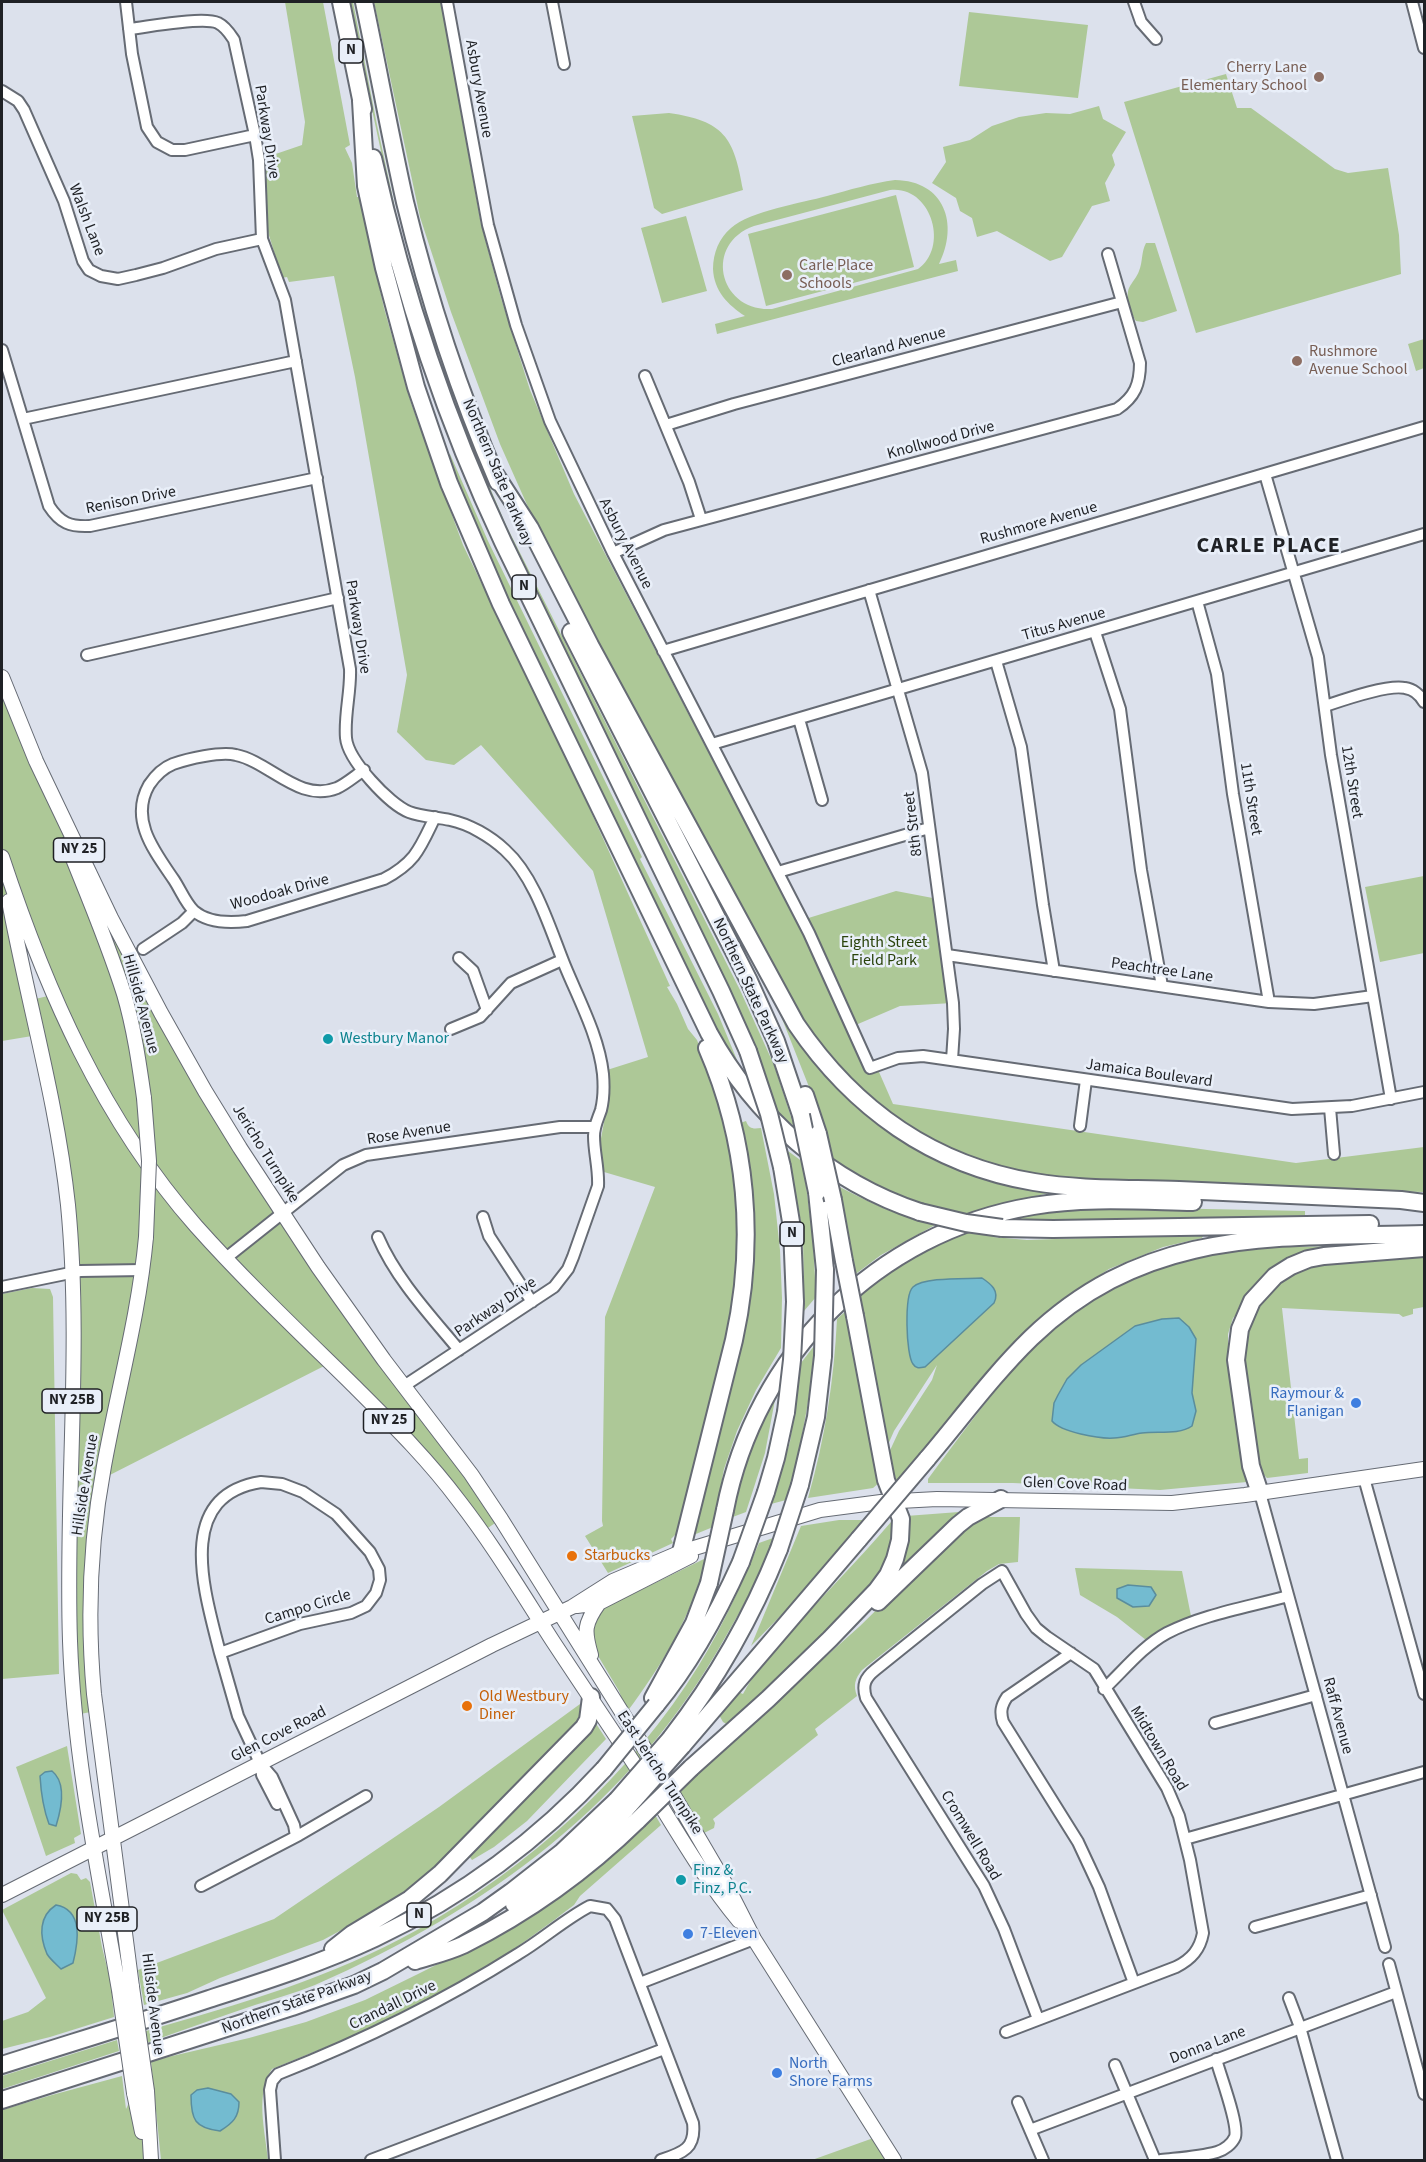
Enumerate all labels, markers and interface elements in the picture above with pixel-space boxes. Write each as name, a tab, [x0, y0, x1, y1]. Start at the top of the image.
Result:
street label: Asbury Avenue	[460, 38, 496, 140]
road number: N	[339, 39, 363, 63]
place label: Cherry Lane Elementary School	[1181, 58, 1307, 96]
marker: Cherry Lane Elementary School	[1312, 70, 1326, 84]
street label: Parkway Drive	[249, 84, 283, 180]
street label: Walsh Lane	[63, 181, 109, 259]
place label: Carle Place Schools	[799, 256, 873, 294]
marker: Carle Place Schools	[780, 268, 794, 282]
street label: Clearland Avenue	[830, 324, 948, 372]
place label: Rushmore Avenue School	[1309, 342, 1407, 380]
marker: Rushmore Avenue School	[1290, 354, 1304, 368]
street label: Northern State Parkway	[457, 396, 537, 550]
street label: Knollwood Drive	[885, 417, 997, 465]
street label: Renison Drive	[84, 483, 178, 519]
street label: Asbury Avenue	[594, 495, 656, 593]
street label: Rushmore Avenue	[978, 498, 1100, 550]
district label: CARLE PLACE	[1197, 534, 1341, 560]
road number: N	[512, 575, 536, 599]
street label: Parkway Drive	[340, 579, 374, 675]
street label: Titus Avenue	[1020, 604, 1108, 646]
street label: 12th Street	[1336, 744, 1366, 820]
street label: 11th Street	[1235, 761, 1265, 837]
street label: 8th Street	[900, 790, 928, 858]
road number: NY 25	[54, 838, 104, 862]
street label: Woodoak Drive	[229, 871, 331, 915]
street label: Northern State Parkway	[708, 915, 792, 1067]
park label: Eighth Street Field Park	[841, 933, 927, 971]
street label: Hillside Avenue	[117, 952, 163, 1056]
street label: Peachtree Lane	[1110, 954, 1214, 988]
place label: Westbury Manor	[340, 1029, 449, 1049]
marker: Westbury Manor	[321, 1032, 335, 1046]
street label: Jamaica Boulevard	[1084, 1056, 1214, 1092]
street label: Jericho Turnpike	[227, 1101, 303, 1207]
street label: Rose Avenue	[366, 1118, 452, 1150]
road number: N	[780, 1222, 804, 1246]
street label: Parkway Drive	[451, 1274, 541, 1342]
place label: Raymour & Flanigan	[1270, 1384, 1344, 1422]
road number: NY 25B	[42, 1389, 102, 1413]
marker: Raymour & Flanigan	[1349, 1396, 1363, 1410]
road number: NY 25	[364, 1409, 414, 1433]
street label: Hillside Avenue	[69, 1433, 103, 1537]
street label: Glen Cove Road	[1022, 1474, 1128, 1496]
place label: Starbucks	[584, 1546, 650, 1566]
marker: Starbucks	[565, 1549, 579, 1563]
street label: Campo Circle	[263, 1586, 353, 1630]
street label: Raff Avenue	[1318, 1675, 1356, 1757]
place label: Old Westbury Diner	[479, 1687, 569, 1725]
marker: Old Westbury Diner	[460, 1699, 474, 1713]
street label: Glen Cove Road	[228, 1703, 330, 1767]
street label: Midtown Road	[1125, 1703, 1191, 1795]
street label: East Jericho Turnpike	[612, 1708, 706, 1838]
street label: Cromwell Road	[936, 1788, 1004, 1884]
place label: Finz & Finz, P.C.	[693, 1861, 752, 1899]
marker: Finz & Finz, P.C.	[674, 1873, 688, 1887]
road number: N	[407, 1903, 431, 1927]
road number: NY 25B	[77, 1907, 137, 1931]
place label: 7-Eleven	[700, 1924, 758, 1944]
marker: 7-Eleven	[681, 1927, 695, 1941]
street label: Hillside Avenue	[136, 1952, 168, 2056]
street label: Northern State Parkway	[219, 1967, 375, 2039]
street label: Crandall Drive	[347, 1977, 439, 2035]
street label: Donna Lane	[1167, 2023, 1249, 2069]
place label: North Shore Farms	[789, 2054, 872, 2092]
marker: North Shore Farms	[770, 2066, 784, 2080]

